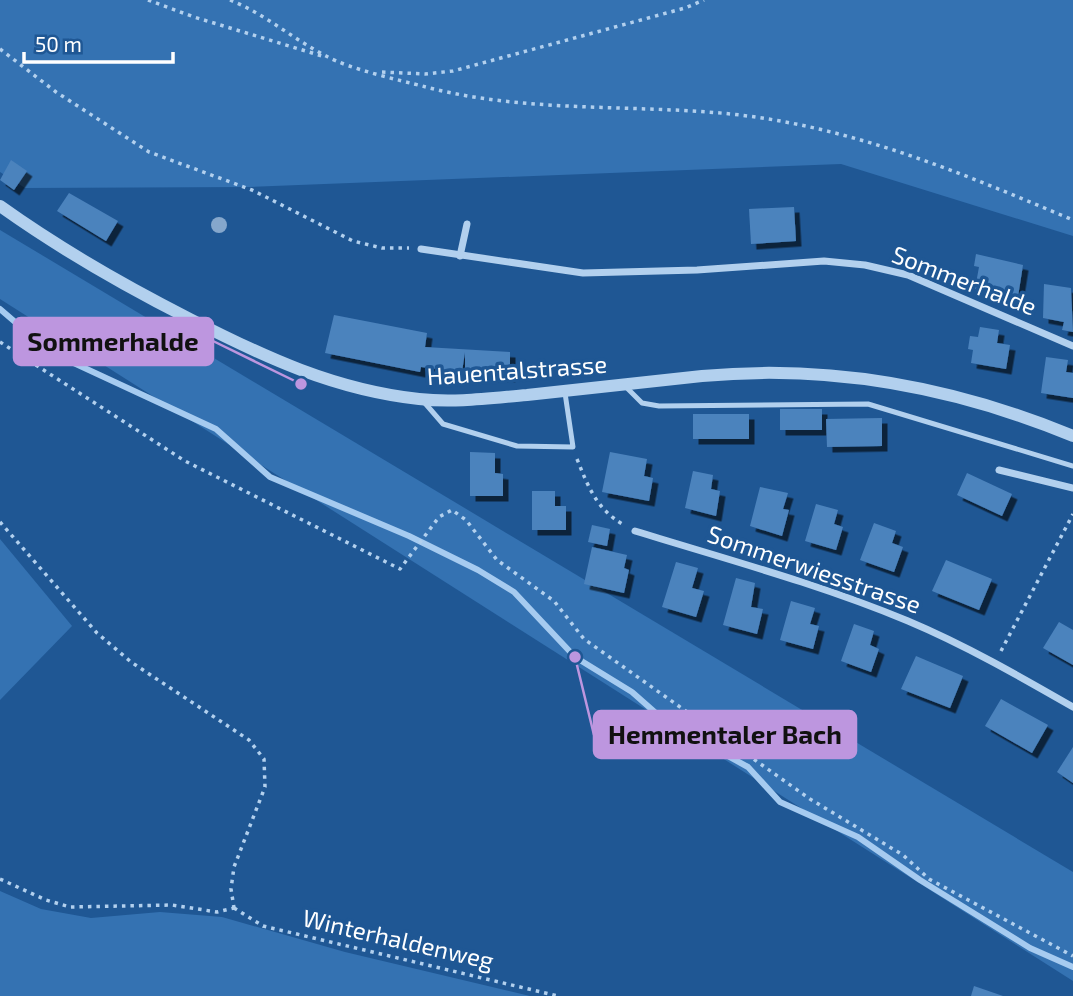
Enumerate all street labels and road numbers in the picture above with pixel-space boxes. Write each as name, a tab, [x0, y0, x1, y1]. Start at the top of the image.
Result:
street label: Sommerhalde	[888, 239, 1041, 320]
street label: Hauentalstrasse	[426, 349, 608, 390]
street label: Sommerwiesstrasse	[704, 518, 925, 619]
street label: Winterhaldenweg	[300, 902, 497, 975]

